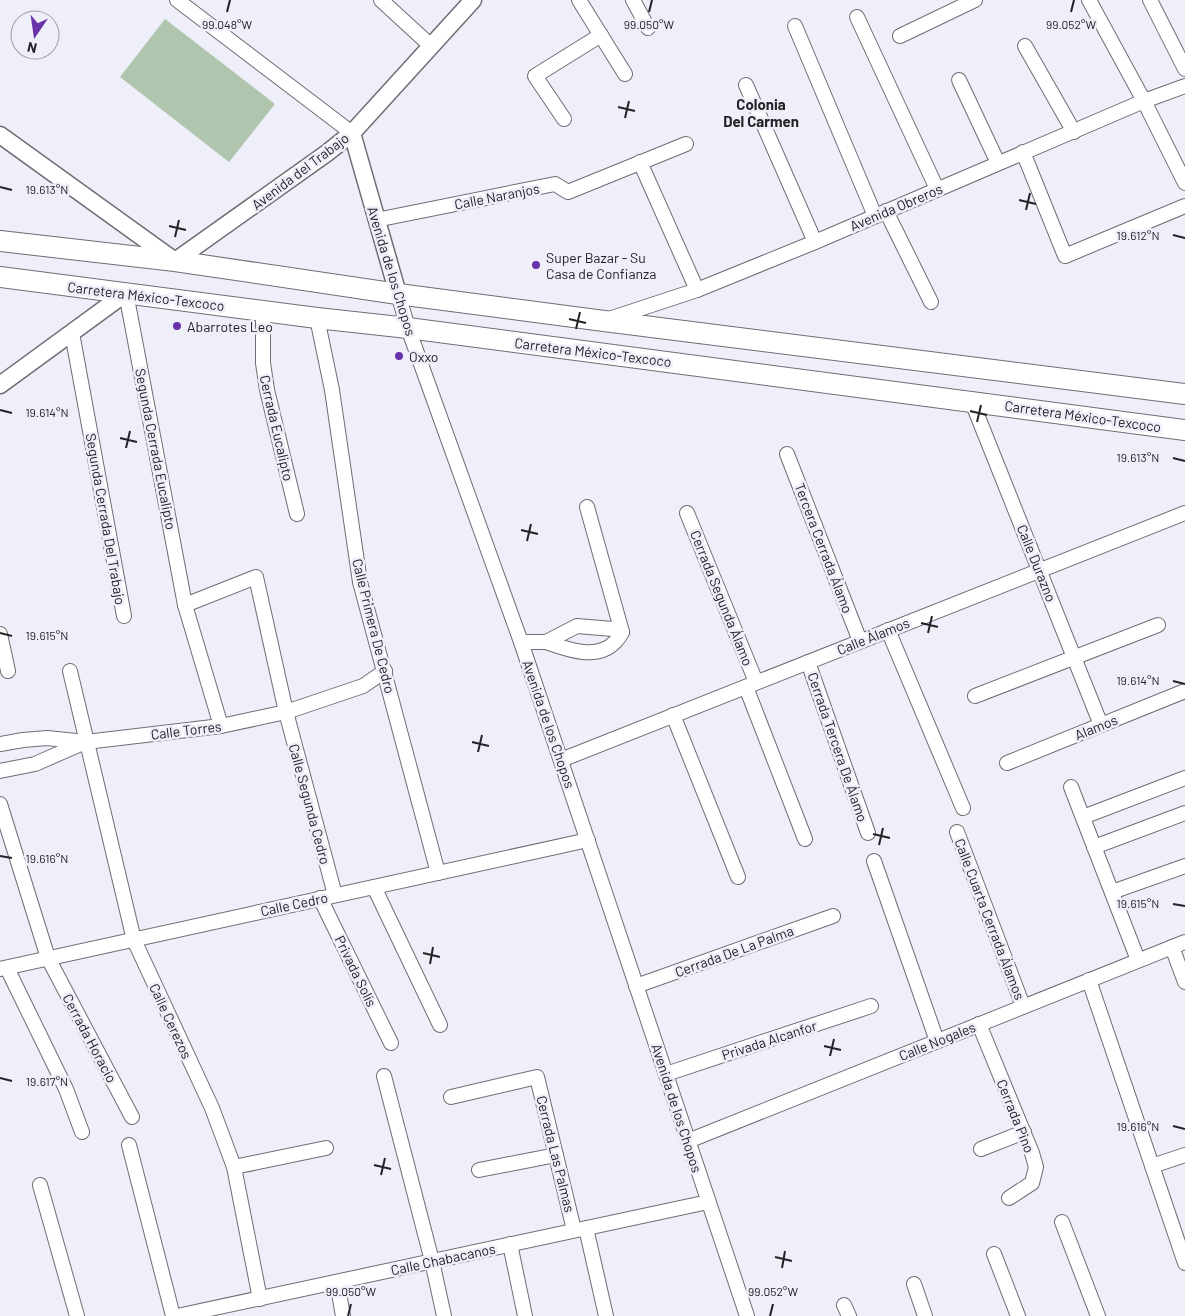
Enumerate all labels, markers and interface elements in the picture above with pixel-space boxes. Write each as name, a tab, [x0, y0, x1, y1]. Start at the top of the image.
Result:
north arrow	[10, 10, 60, 60]
text: 99.048°W	[202, 17, 253, 31]
text: 99.050°W	[624, 17, 675, 31]
text: 99.052°W	[1046, 17, 1096, 31]
text: N	[26, 39, 38, 57]
district label: Colonia Del Carmen	[723, 95, 799, 130]
street label: Avenida del Trabajo	[248, 129, 352, 213]
street label: Calle Naranjos	[453, 179, 541, 213]
street label: Avenida Obreros	[847, 180, 945, 234]
text: 19.613°N	[26, 182, 68, 196]
street label: Avenida de los Chopos	[364, 204, 420, 338]
text: 19.612°N	[1116, 228, 1160, 242]
place label: Super Bazar - Su Casa de Confianza	[546, 249, 656, 282]
marker: Super Bazar - Su Casa de Confianza	[530, 259, 542, 271]
street label: Carretera México-Texcoco	[67, 278, 225, 314]
place label: Abarrotes Leo	[187, 318, 273, 335]
marker: Abarrotes Leo	[171, 320, 183, 332]
street label: Carretera México-Texcoco	[514, 334, 672, 370]
place label: Oxxo	[409, 348, 438, 365]
marker: Oxxo	[393, 350, 405, 362]
street label: Segunda Cerrada Eucalipto	[132, 367, 180, 531]
street label: Cerrada Eucalipto	[257, 373, 297, 483]
street label: Carretera México-Texcoco	[1004, 397, 1162, 435]
text: 19.614°N	[25, 405, 69, 419]
street label: Segunda Cerrada Del Trabajo	[83, 432, 129, 606]
text: 19.613°N	[1117, 450, 1159, 464]
street label: Tercera Cerrada Álamo	[791, 481, 857, 615]
street label: Calle Durazno	[1014, 522, 1060, 604]
street label: Cerrada Segunda Álamo	[687, 528, 757, 668]
street label: Calle Primera De Cedro	[349, 557, 399, 695]
street label: Calle Álamos	[834, 614, 912, 658]
text: 19.615°N	[26, 628, 68, 642]
street label: Avenida de los Chopos	[519, 658, 579, 791]
street label: Cerrada Tercera De Álamo	[804, 670, 872, 824]
text: 19.614°N	[1116, 673, 1160, 687]
street label: Alamos	[1072, 711, 1120, 743]
street label: Calle Torres	[150, 717, 223, 743]
street label: Calle Segunda Cedro	[286, 742, 334, 866]
street label: Calle Cuarta Cerrada Álamos	[951, 836, 1029, 1002]
text: 19.616°N	[26, 851, 68, 865]
street label: Calle Cedro	[259, 889, 329, 919]
text: 19.615°N	[1117, 896, 1159, 910]
street label: Cerrada De La Palma	[672, 922, 796, 980]
street label: Privada Solís	[331, 933, 381, 1010]
street label: Calle Cerezos	[146, 981, 196, 1062]
street label: Cerrada Horacio	[59, 991, 121, 1085]
street label: Privada Alcanfor	[719, 1017, 819, 1063]
street label: Calle Nogales	[896, 1018, 978, 1064]
street label: Avenida de los Chopos	[648, 1041, 706, 1175]
text: 19.617°N	[26, 1074, 68, 1088]
street label: Cerrada Pino	[994, 1077, 1038, 1155]
street label: Cerrada Las Palmas	[533, 1094, 579, 1214]
text: 19.616°N	[1117, 1119, 1159, 1133]
street label: Calle Chabacanos	[389, 1240, 497, 1278]
text: 99.050°W	[326, 1284, 377, 1298]
text: 99.052°W	[748, 1284, 798, 1298]

